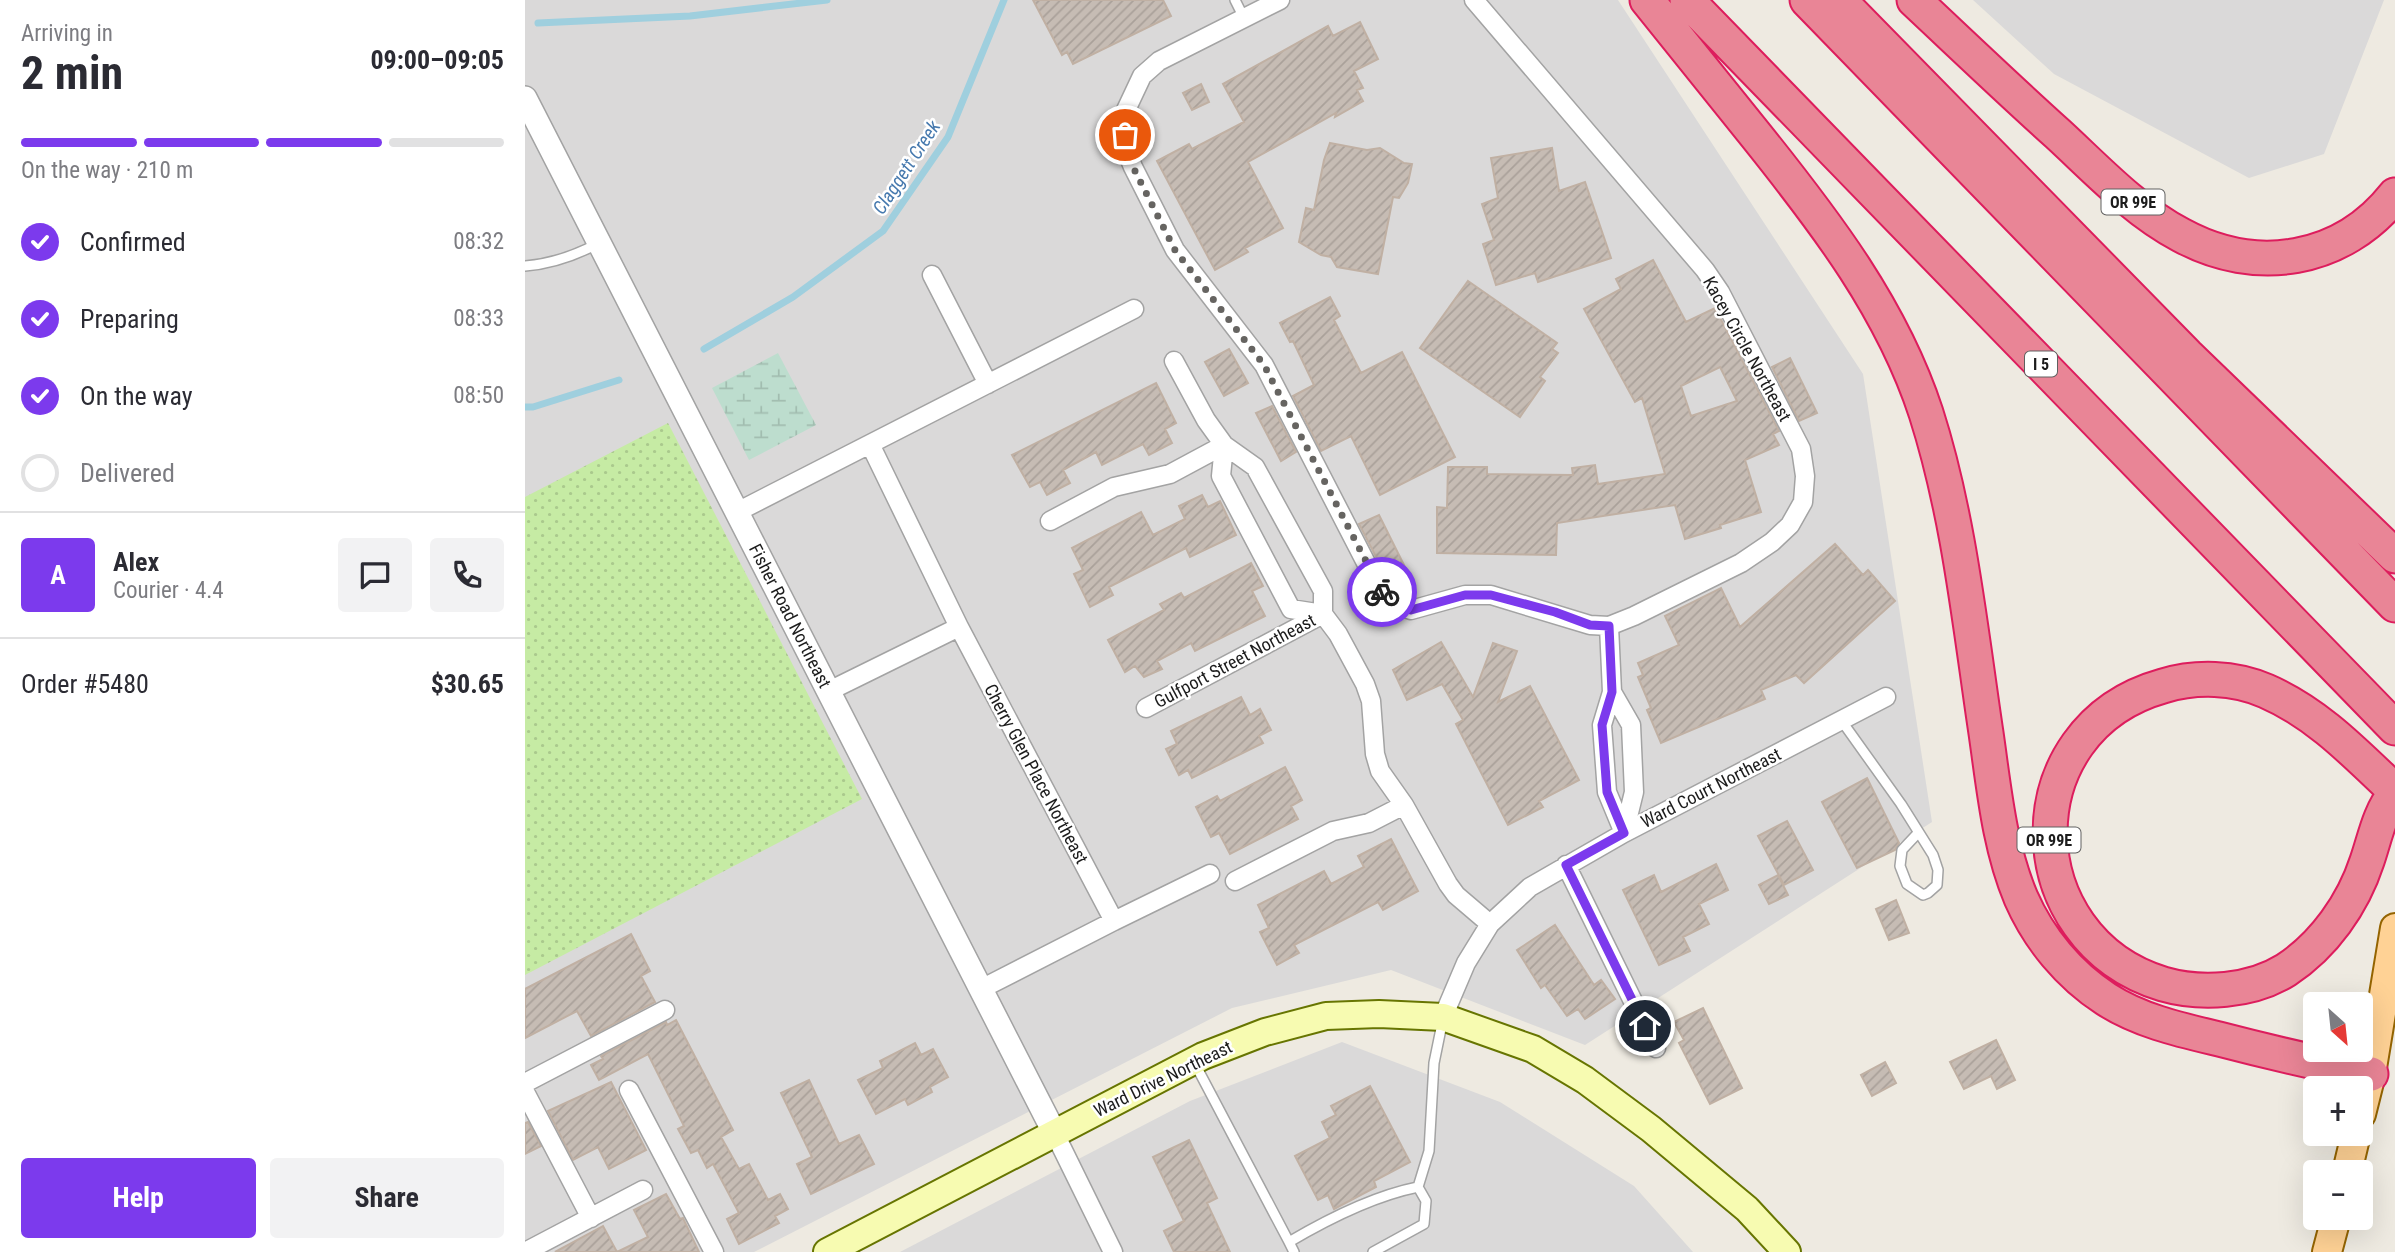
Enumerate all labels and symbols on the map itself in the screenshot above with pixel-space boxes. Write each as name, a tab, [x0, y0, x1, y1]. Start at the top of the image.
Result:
pin	[1095, 105, 1155, 165]
water label: Claggett Creek	[868, 116, 946, 218]
road number: OR 99E	[2101, 190, 2165, 214]
street label: Kacey Circle Northeast	[1699, 273, 1796, 425]
road number: I 5	[2025, 352, 2057, 376]
street label: Fisher Road Northeast	[745, 540, 836, 691]
courier	[1347, 557, 1417, 627]
street label: Gulfport Street Northeast	[1151, 609, 1319, 712]
street label: Cherry Glen Place Northeast	[980, 680, 1093, 867]
street label: Ward Court Northeast	[1637, 743, 1784, 832]
road number: OR 99E	[2017, 828, 2081, 852]
north arrow	[2303, 992, 2373, 1062]
pin	[1615, 996, 1675, 1056]
street label: Ward Drive Northeast	[1090, 1036, 1235, 1121]

